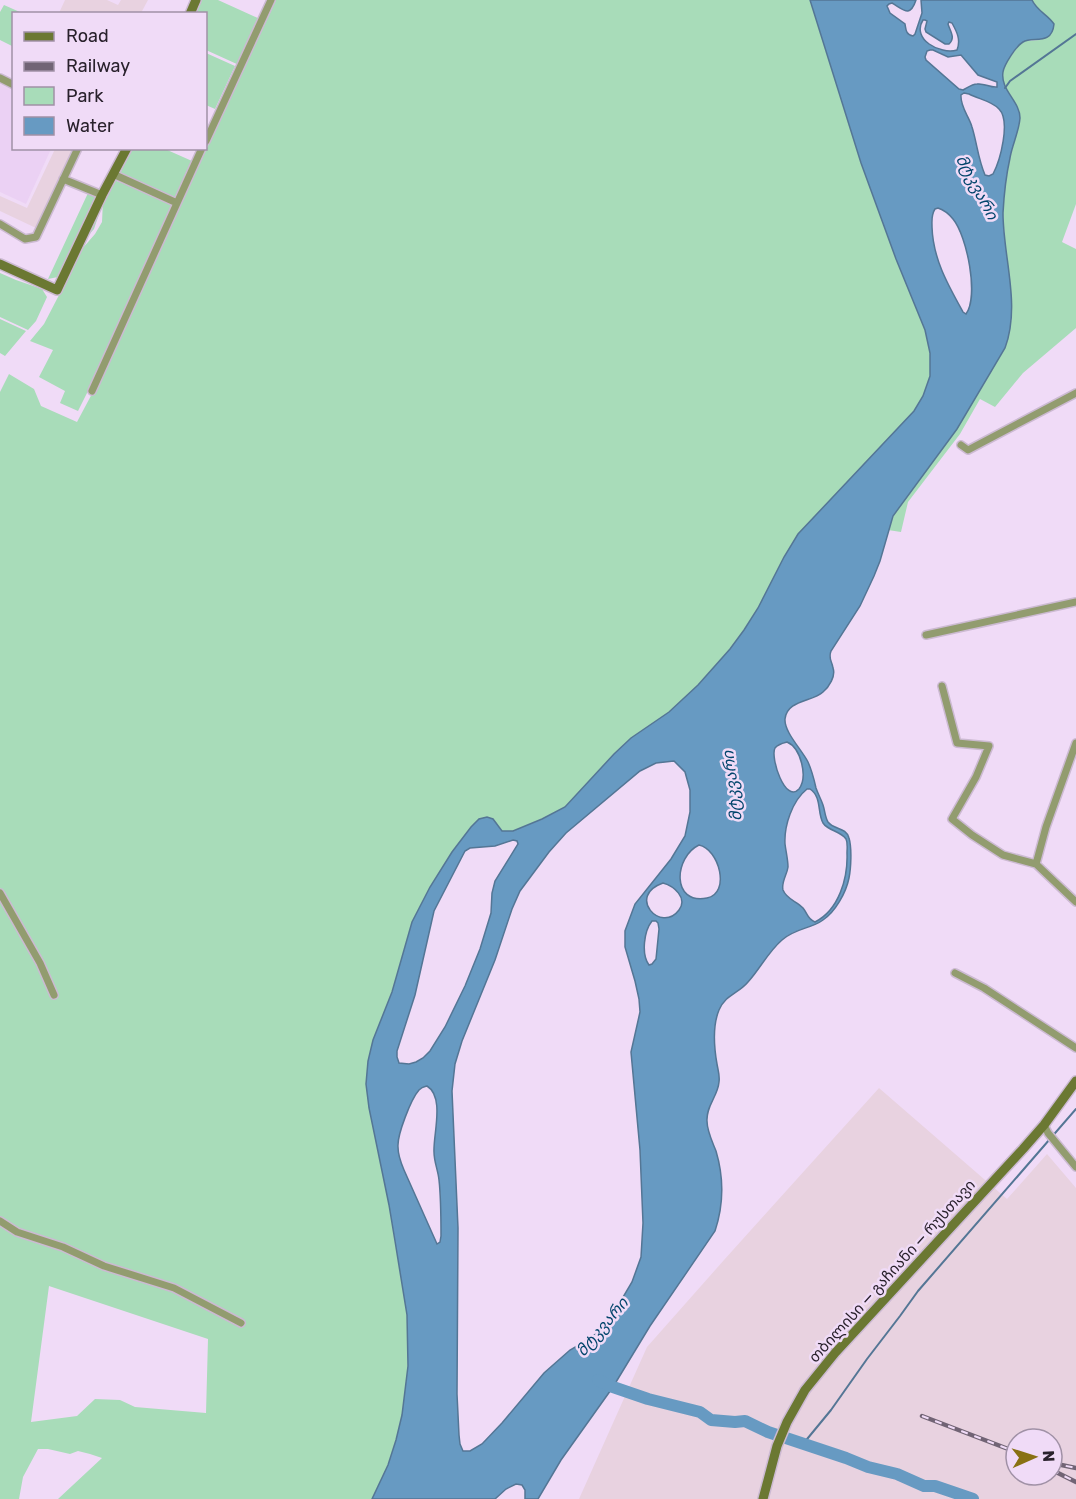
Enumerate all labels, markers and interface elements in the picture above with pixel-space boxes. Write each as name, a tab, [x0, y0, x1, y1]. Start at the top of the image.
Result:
legend	[12, 12, 207, 150]
text: Road	[66, 25, 109, 47]
text: Railway	[66, 55, 130, 77]
text: Park	[66, 85, 104, 107]
text: Water	[66, 115, 114, 137]
water label: მტკვარი	[952, 151, 1002, 223]
water label: მტკვარი	[718, 749, 746, 822]
street label: თბილისი — გაჩიანი — რუსთავი	[805, 1176, 979, 1366]
water label: მტკვარი	[572, 1293, 633, 1360]
north arrow	[1004, 1427, 1064, 1487]
text: N	[1039, 1450, 1058, 1462]

